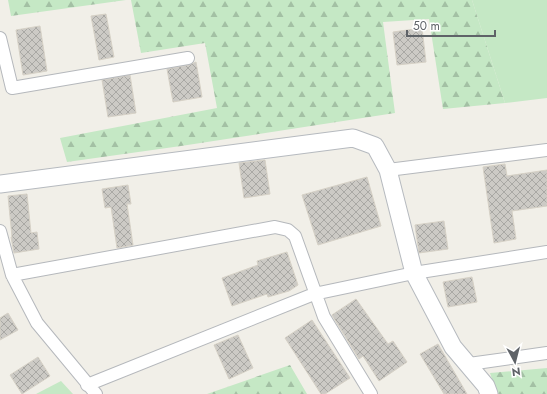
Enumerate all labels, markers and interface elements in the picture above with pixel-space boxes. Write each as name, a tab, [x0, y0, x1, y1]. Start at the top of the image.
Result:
scale bar	[407, 12, 495, 38]
text: 50 m	[413, 17, 440, 35]
north arrow	[495, 342, 535, 382]
text: N	[511, 363, 522, 380]

